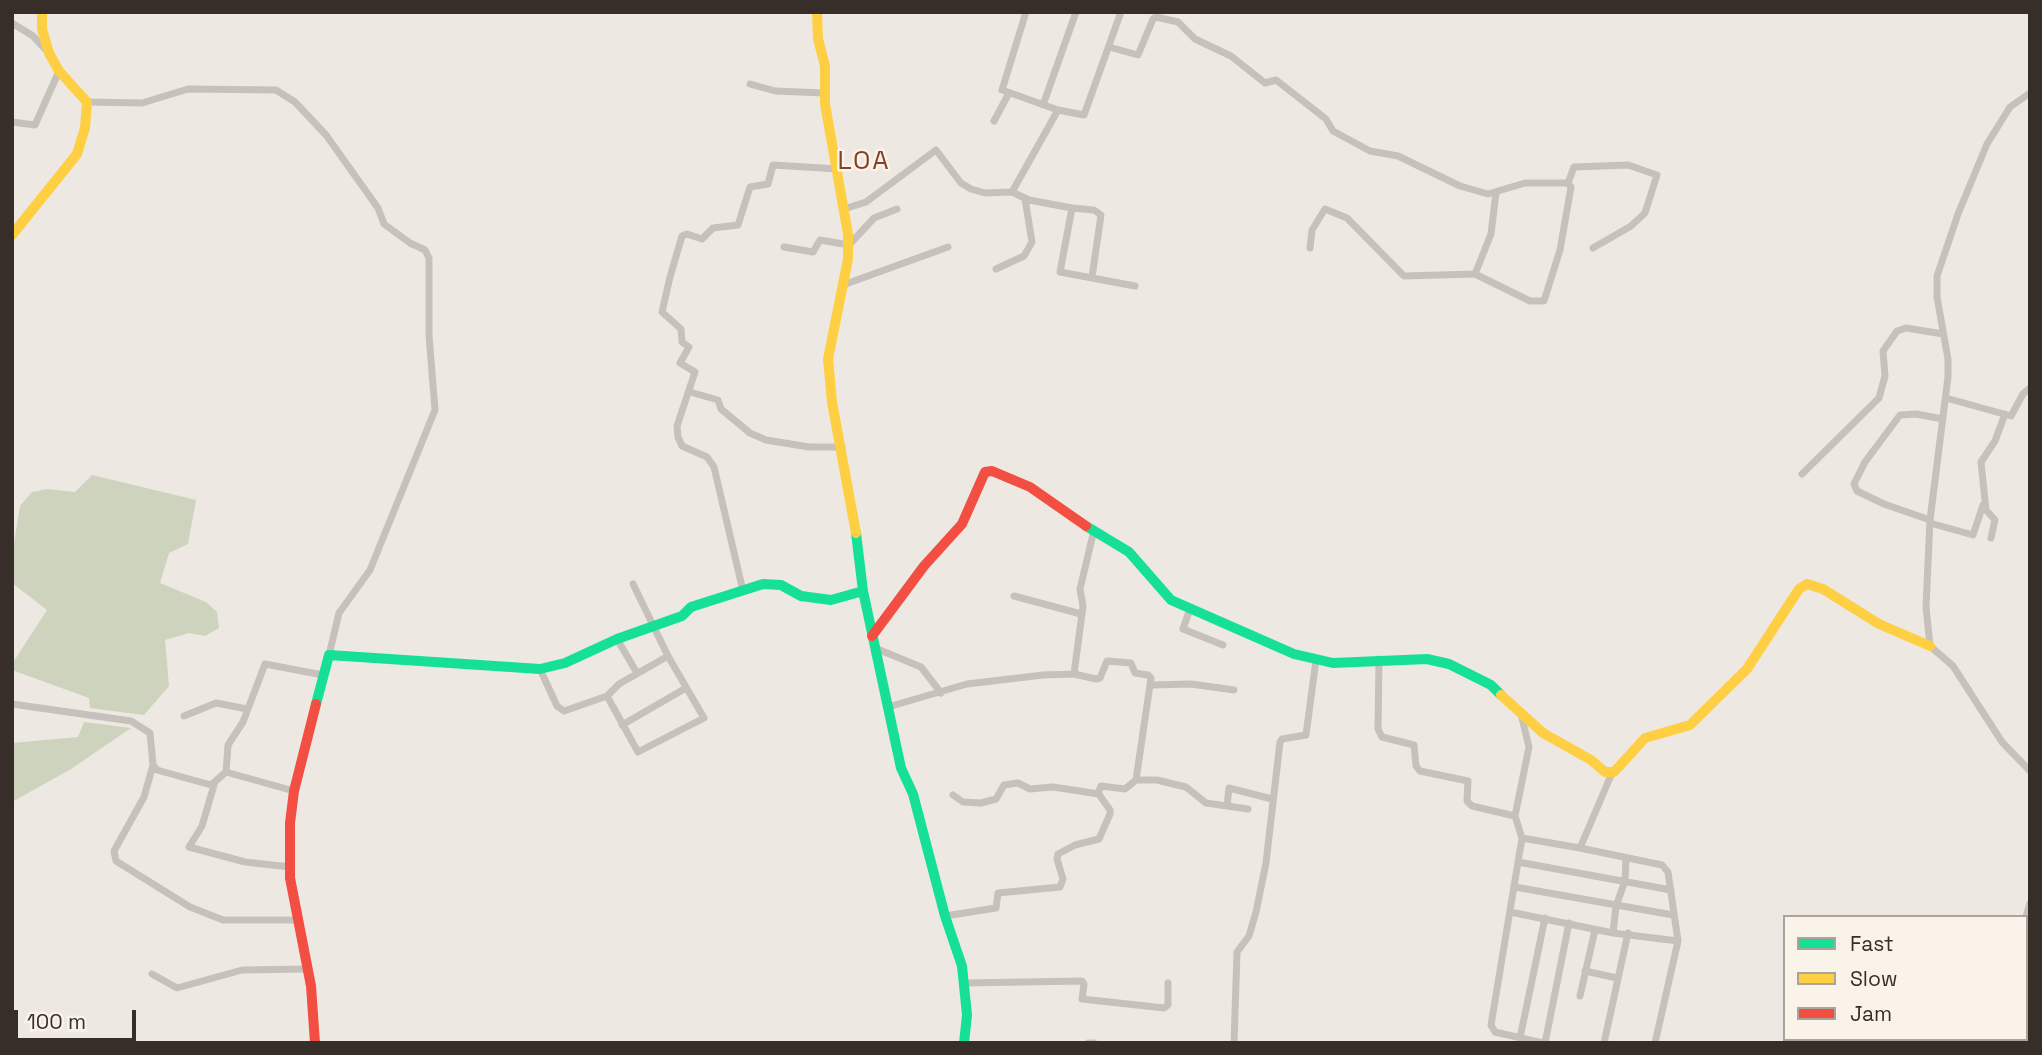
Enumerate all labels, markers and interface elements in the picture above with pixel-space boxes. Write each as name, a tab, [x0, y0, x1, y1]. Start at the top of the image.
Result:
district label: LOA	[838, 146, 890, 178]
legend	[1783, 915, 2028, 1041]
text: Fast	[1850, 930, 1894, 957]
text: Slow	[1850, 965, 1898, 992]
scale bar	[18, 996, 140, 1040]
text: Jam	[1850, 1000, 1892, 1027]
text: 100 m	[27, 1008, 86, 1035]

